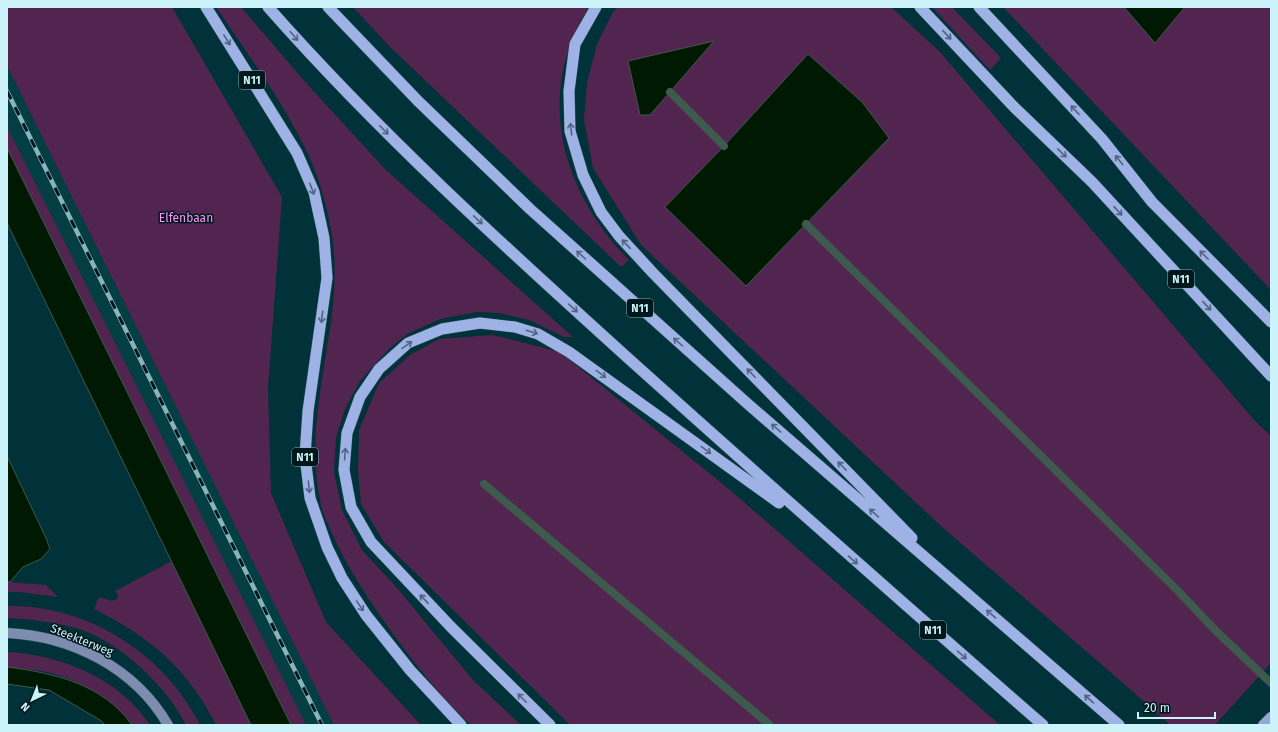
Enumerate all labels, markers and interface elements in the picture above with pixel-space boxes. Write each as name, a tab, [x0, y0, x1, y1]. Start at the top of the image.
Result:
one-way arrow	[942, 30, 951, 41]
one-way arrow	[289, 31, 298, 41]
one-way arrow	[223, 34, 231, 45]
road number: N11	[239, 71, 265, 89]
one-way arrow	[1070, 105, 1080, 115]
one-way arrow	[567, 123, 574, 136]
one-way arrow	[379, 125, 389, 135]
one-way arrow	[1057, 148, 1067, 158]
one-way arrow	[1114, 155, 1123, 166]
one-way arrow	[309, 182, 317, 194]
one-way arrow	[1114, 205, 1123, 216]
park label: Elfenbaan	[159, 211, 213, 225]
one-way arrow	[473, 215, 483, 225]
one-way arrow	[622, 239, 631, 249]
one-way arrow	[1199, 250, 1209, 260]
one-way arrow	[576, 251, 587, 260]
road number: N11	[1168, 270, 1194, 288]
road number: N11	[627, 299, 653, 317]
one-way arrow	[1202, 301, 1211, 311]
one-way arrow	[568, 304, 578, 313]
one-way arrow	[318, 310, 326, 323]
one-way arrow	[525, 329, 538, 336]
one-way arrow	[674, 338, 684, 347]
one-way arrow	[401, 341, 412, 349]
one-way arrow	[746, 368, 756, 378]
one-way arrow	[595, 370, 606, 378]
one-way arrow	[770, 424, 781, 433]
one-way arrow	[701, 446, 712, 454]
road number: N11	[292, 448, 318, 466]
one-way arrow	[342, 448, 349, 461]
one-way arrow	[837, 461, 847, 471]
one-way arrow	[305, 480, 313, 493]
one-way arrow	[869, 509, 879, 518]
one-way arrow	[848, 556, 858, 565]
one-way arrow	[419, 594, 429, 604]
one-way arrow	[356, 600, 364, 611]
one-way arrow	[985, 610, 996, 619]
street label: Steekterweg	[48, 621, 116, 659]
road number: N11	[920, 621, 946, 639]
one-way arrow	[956, 650, 967, 659]
north arrow	[12, 680, 52, 720]
one-way arrow	[517, 693, 527, 703]
scale bar	[1138, 694, 1215, 720]
one-way arrow	[1084, 695, 1094, 704]
text: N	[18, 700, 33, 714]
text: 20 m	[1144, 701, 1170, 715]

